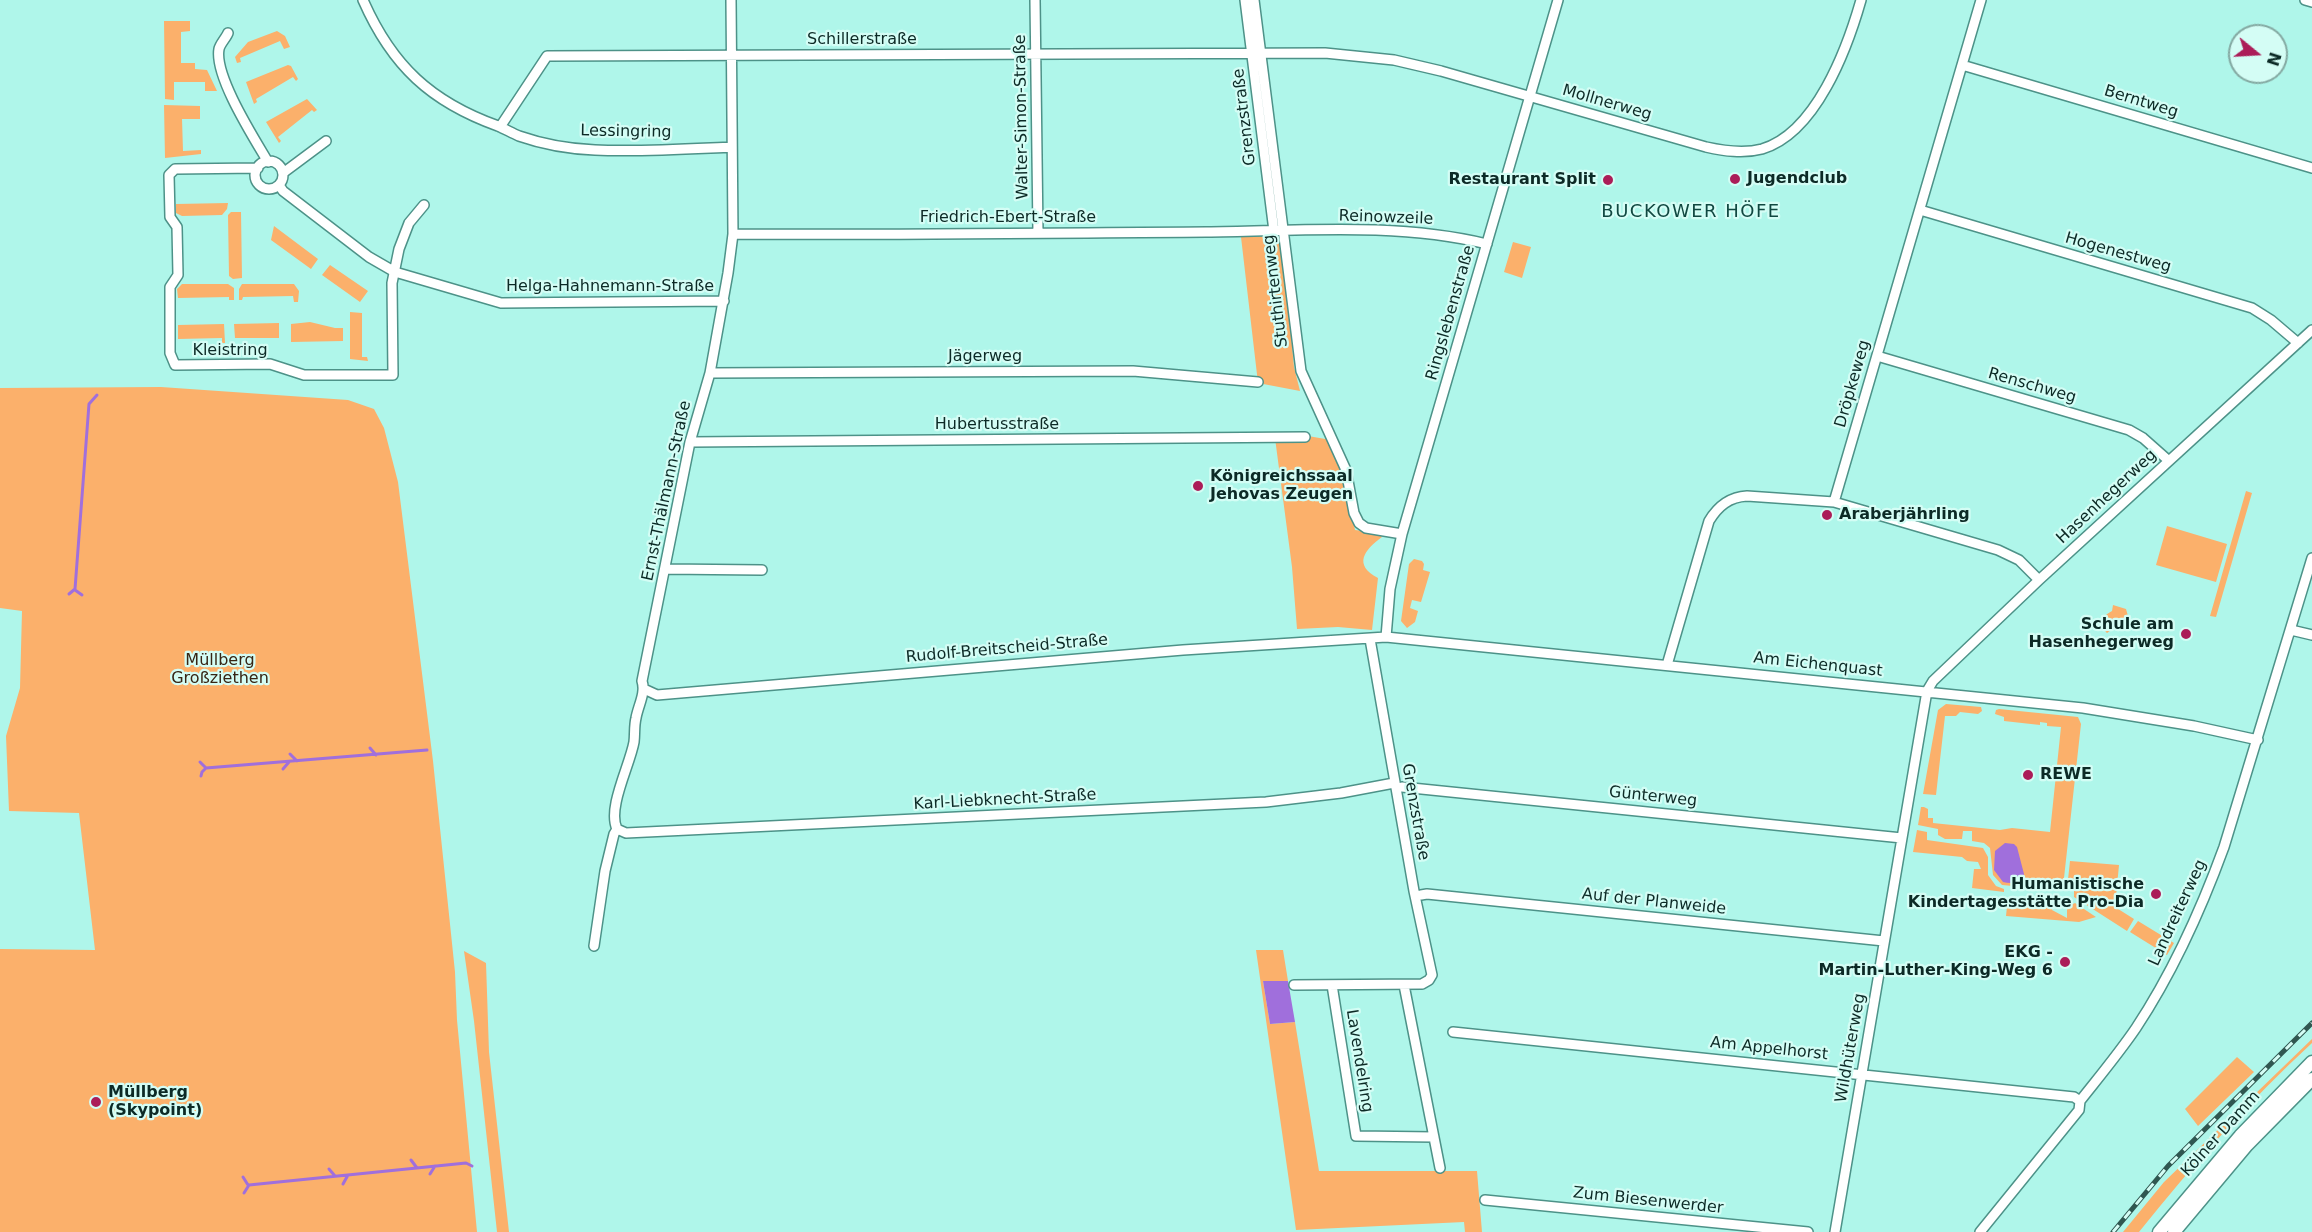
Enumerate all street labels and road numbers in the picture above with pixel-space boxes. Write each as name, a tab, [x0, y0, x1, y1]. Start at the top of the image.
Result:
street label: Schillerstraße	[807, 30, 917, 50]
street label: Walter-Simon-Straße	[1011, 34, 1033, 200]
street label: Grenzstraße	[1230, 67, 1260, 167]
street label: Mollnerweg	[1560, 81, 1654, 125]
street label: Berntweg	[2102, 82, 2180, 122]
street label: Lessingring	[580, 122, 672, 142]
street label: Reinowzeile	[1338, 207, 1434, 229]
street label: Friedrich-Ebert-Straße	[920, 208, 1096, 228]
street label: Hogenestweg	[2063, 229, 2173, 277]
street label: Stuthirtenweg	[1260, 234, 1292, 348]
street label: Ringslebenstraße	[1423, 243, 1479, 383]
street label: Helga-Hahnemann-Straße	[506, 277, 714, 297]
street label: Dröpkeweg	[1831, 338, 1875, 430]
street label: Kleistring	[192, 341, 268, 361]
street label: Jägerweg	[948, 347, 1022, 367]
street label: Renschweg	[1986, 364, 2078, 408]
street label: Ernst-Thälmann-Straße	[639, 399, 695, 583]
street label: Hubertusstraße	[935, 415, 1059, 435]
street label: Hasenhegerweg	[2053, 446, 2161, 548]
street label: Rudolf-Breitscheid-Straße	[905, 631, 1109, 667]
street label: Am Eichenquast	[1752, 649, 1884, 681]
street label: Grenzstraße	[1397, 762, 1433, 862]
street label: Günterweg	[1608, 783, 1698, 811]
street label: Karl-Liebknecht-Straße	[913, 786, 1097, 814]
street label: Landreiterweg	[2145, 857, 2211, 969]
street label: Auf der Planweide	[1581, 885, 1727, 919]
street label: Wildhüterweg	[1832, 992, 1870, 1104]
street label: Lavendelring	[1341, 1008, 1377, 1114]
street label: Am Appelhorst	[1709, 1033, 1829, 1065]
street label: Kölner Damm	[2177, 1087, 2265, 1181]
street label: Zum Biesenwerder	[1572, 1184, 1724, 1218]

